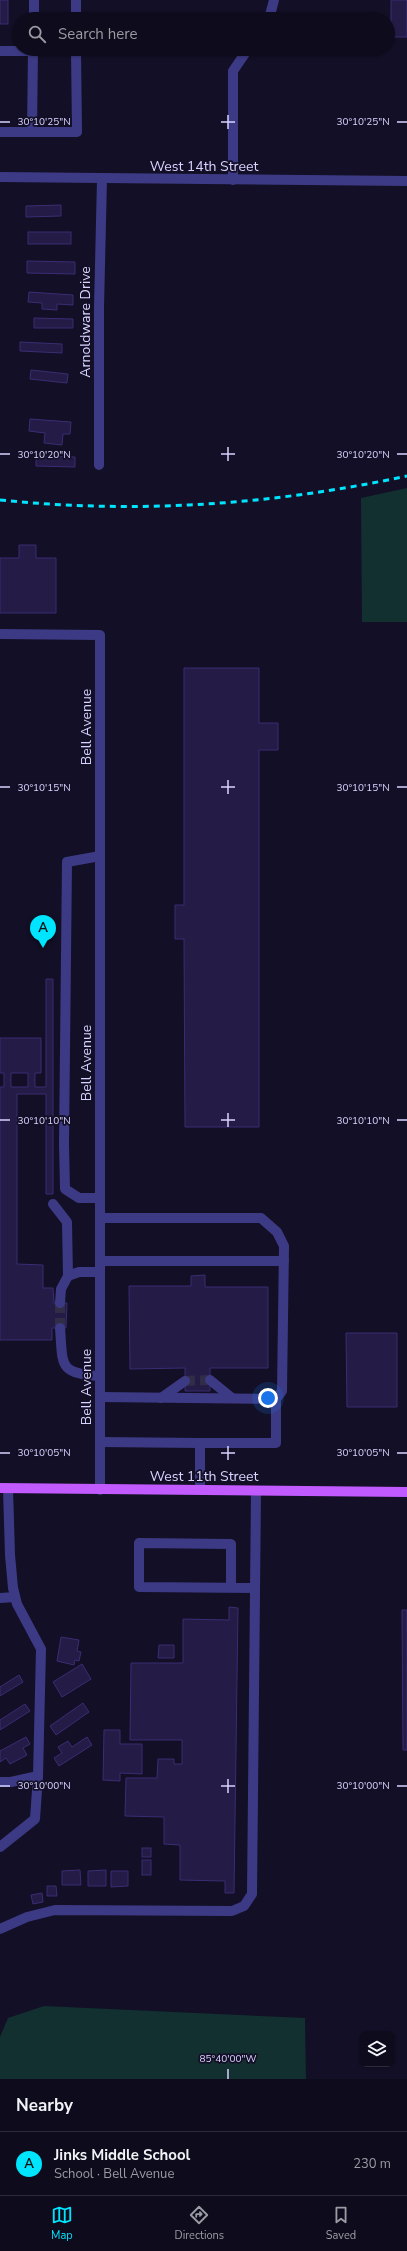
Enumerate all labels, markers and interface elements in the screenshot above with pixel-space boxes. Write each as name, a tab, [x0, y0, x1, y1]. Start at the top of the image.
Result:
search box	[12, 12, 395, 56]
icon: search	[26, 23, 48, 45]
text: Search here	[58, 24, 138, 44]
text: 30°10'25"N	[17, 115, 71, 129]
text: 30°10'25"N	[336, 115, 390, 129]
street label: West 14th Street	[150, 157, 258, 176]
street label: Arnoldware Drive	[76, 266, 95, 378]
text: 30°10'20"N	[17, 448, 71, 462]
text: 30°10'20"N	[336, 448, 390, 462]
street label: Bell Avenue	[77, 689, 96, 765]
text: 30°10'15"N	[17, 781, 71, 795]
text: 30°10'15"N	[336, 781, 390, 795]
pin: A	[30, 915, 56, 948]
street label: Bell Avenue	[77, 1025, 96, 1101]
text: 30°10'10"N	[17, 1114, 71, 1128]
text: 30°10'10"N	[336, 1114, 390, 1128]
street label: Bell Avenue	[77, 1349, 96, 1425]
your location	[258, 1388, 278, 1408]
text: 30°10'05"N	[17, 1446, 71, 1460]
text: 30°10'05"N	[336, 1446, 390, 1460]
street label: West 11th Street	[150, 1467, 258, 1486]
text: 30°10'00"N	[17, 1779, 71, 1793]
text: 30°10'00"N	[336, 1779, 390, 1793]
map controls	[359, 2031, 395, 2067]
button: layers	[359, 2031, 395, 2067]
text: 85°40'00"W	[200, 2052, 256, 2066]
text: Nearby	[16, 2094, 73, 2117]
text: Jinks Middle School	[54, 2145, 190, 2165]
text: A	[24, 2155, 34, 2173]
text: 230 m	[353, 2155, 391, 2173]
text: School · Bell Avenue	[54, 2165, 174, 2183]
tab: Map	[51, 2204, 73, 2243]
tab: Directions	[175, 2204, 224, 2243]
tab: Saved	[326, 2204, 356, 2243]

